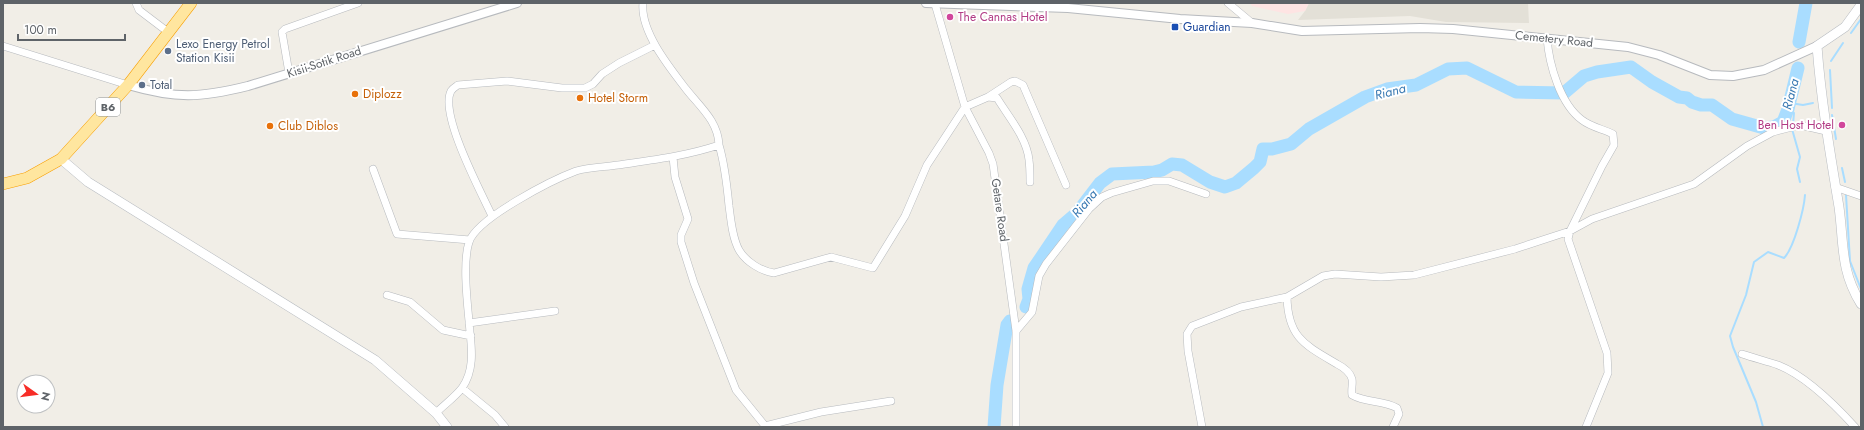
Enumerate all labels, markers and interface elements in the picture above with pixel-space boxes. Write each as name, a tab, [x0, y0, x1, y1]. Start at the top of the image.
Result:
place label: The Cannas Hotel	[958, 8, 1047, 26]
marker: The Cannas Hotel	[945, 12, 955, 22]
scale bar	[18, 16, 125, 42]
place label: Guardian	[1183, 18, 1231, 36]
text: 100 m	[24, 21, 57, 39]
marker: Guardian	[1170, 22, 1180, 32]
street label: Cemetery Road	[1514, 26, 1594, 52]
place label: Lexo Energy Petrol Station Kisii	[176, 35, 270, 67]
street label: Kisii-Sotik Road	[284, 41, 364, 83]
marker: Lexo Energy Petrol Station Kisii	[163, 46, 173, 56]
place label: Total	[150, 76, 172, 94]
water label: Riana	[1777, 77, 1804, 112]
water label: Riana	[1373, 78, 1408, 104]
marker: Total	[137, 80, 147, 90]
place label: Diplozz	[363, 85, 402, 103]
marker: Diplozz	[350, 89, 360, 99]
place label: Hotel Storm	[588, 89, 648, 107]
marker: Hotel Storm	[575, 93, 585, 103]
road number: B6	[96, 98, 120, 116]
place label: Ben Host Hotel	[1758, 116, 1834, 134]
place label: Club Diblos	[278, 117, 338, 135]
marker: Ben Host Hotel	[1837, 120, 1847, 130]
marker: Club Diblos	[265, 121, 275, 131]
street label: Getare Road	[987, 177, 1013, 243]
water label: Riana	[1067, 185, 1102, 221]
north arrow	[16, 374, 56, 414]
text: N	[37, 390, 55, 403]

